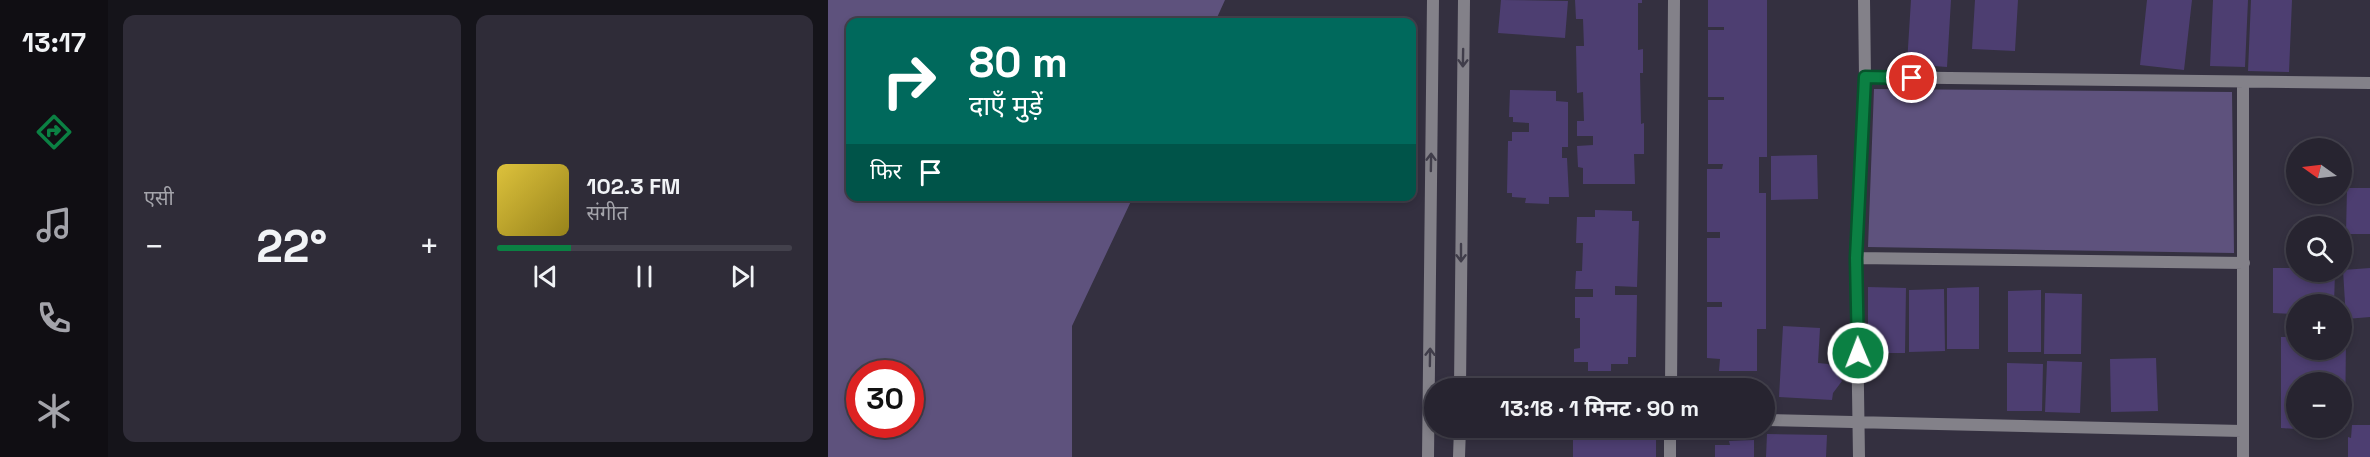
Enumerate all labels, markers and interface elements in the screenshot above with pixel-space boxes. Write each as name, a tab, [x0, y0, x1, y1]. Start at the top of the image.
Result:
text: 13:17	[22, 25, 86, 60]
text: 80 m	[969, 36, 1068, 89]
icon: right	[870, 42, 948, 120]
one-way arrow	[1457, 48, 1469, 68]
pin	[1886, 52, 1937, 103]
icon: arrive	[1895, 61, 1928, 94]
text: दाएँ मुड़ें	[969, 88, 1043, 123]
icon: directions	[33, 111, 75, 153]
north arrow	[2286, 138, 2352, 204]
map controls	[2286, 138, 2352, 438]
one-way arrow	[1426, 152, 1437, 172]
icon: arrive	[914, 156, 947, 189]
text: फिर	[870, 157, 902, 185]
text: 102.3 FM	[587, 172, 680, 200]
text: एसी	[144, 185, 174, 211]
text: संगीत	[587, 200, 628, 226]
icon: music	[33, 204, 75, 246]
button: search	[2286, 216, 2352, 282]
text: 22°	[256, 218, 327, 275]
text: −	[144, 226, 164, 268]
text: +	[419, 226, 439, 268]
one-way arrow	[1455, 243, 1467, 263]
icon: previous	[529, 260, 562, 293]
icon: pause	[628, 260, 661, 293]
icon: next	[726, 260, 759, 293]
button: +	[2286, 294, 2352, 360]
icon: phone	[33, 297, 75, 339]
position arrow	[1826, 321, 1890, 385]
one-way arrow	[1424, 347, 1436, 367]
speed limit sign: 30	[846, 360, 924, 438]
button: −	[2286, 372, 2352, 438]
icon: climate	[33, 390, 75, 432]
text: 13:18 · 1 मिनट · 90 m	[1500, 394, 1699, 422]

